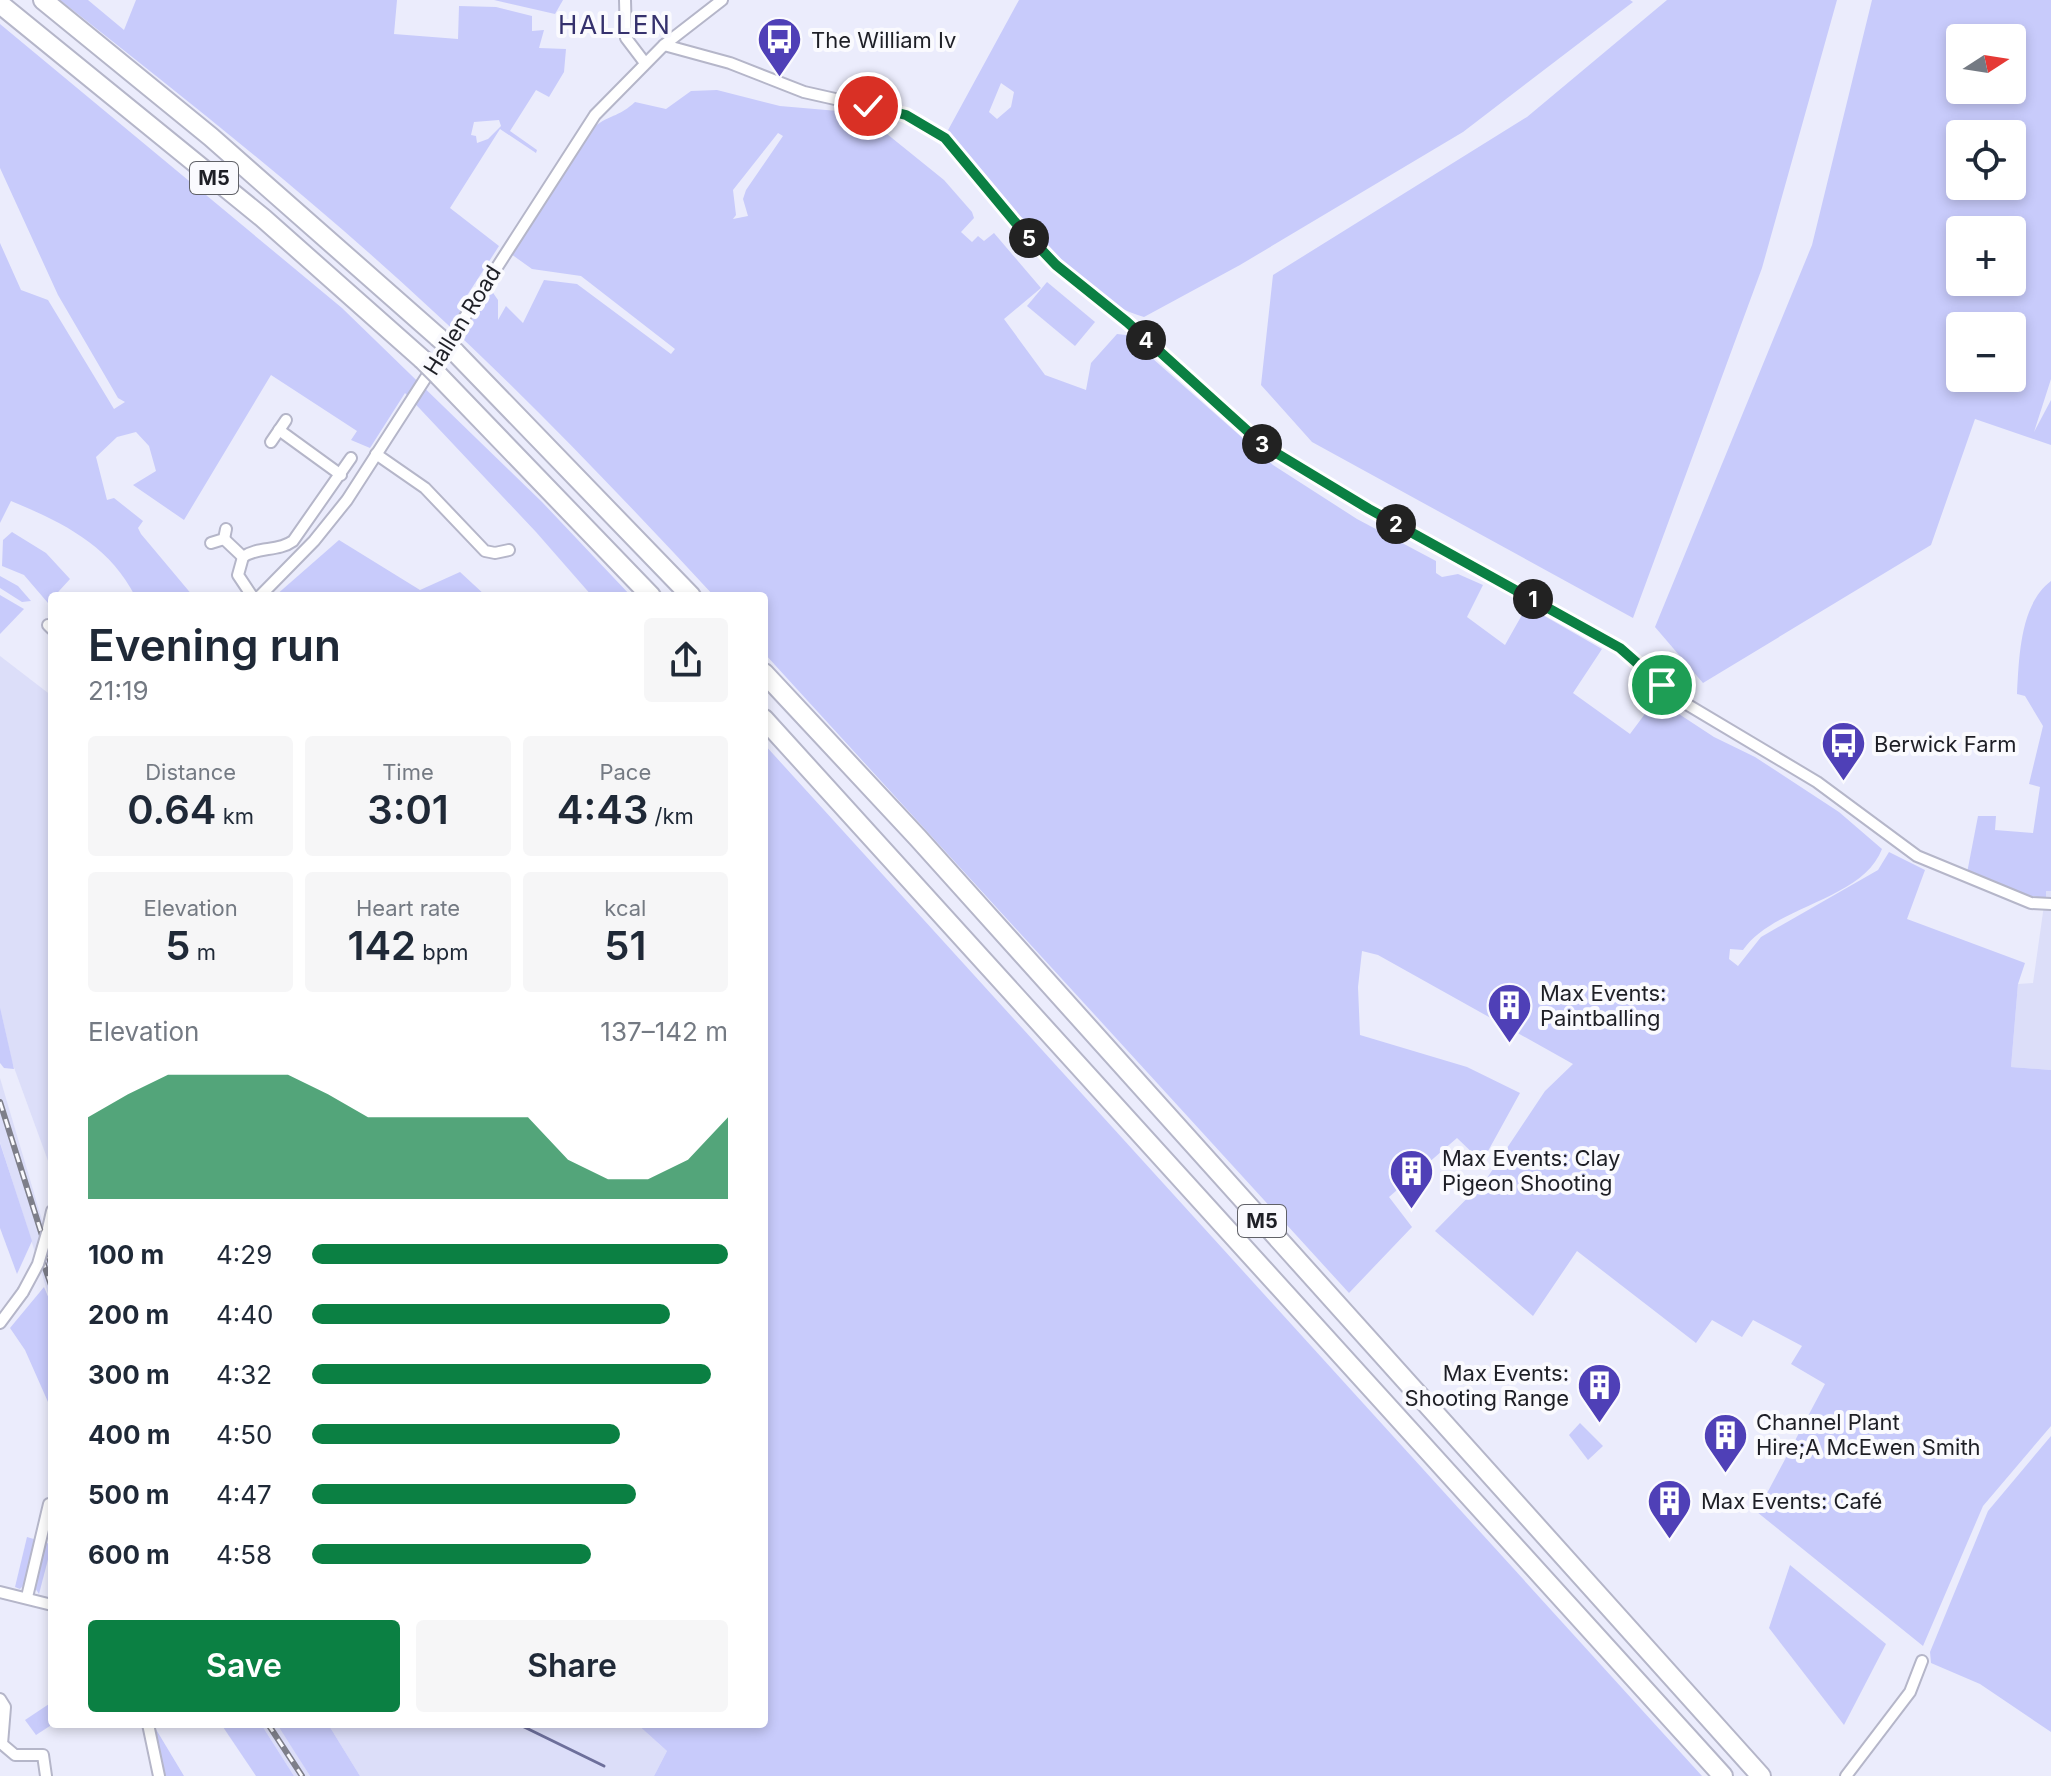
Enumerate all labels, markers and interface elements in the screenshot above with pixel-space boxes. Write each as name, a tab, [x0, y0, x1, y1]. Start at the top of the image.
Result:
district label: HALLEN	[558, 9, 672, 40]
bus stop icon: The William Iv	[756, 16, 804, 79]
north arrow	[1946, 24, 2026, 104]
map controls	[1946, 24, 2026, 392]
place label: The William Iv	[811, 27, 956, 53]
pin	[834, 72, 902, 140]
icon: check	[846, 84, 890, 128]
button: locate	[1946, 120, 2026, 200]
road number: M5	[190, 162, 238, 194]
button: +	[1946, 216, 2026, 296]
pin: 5	[1009, 218, 1049, 258]
text: 5	[1022, 225, 1036, 251]
street label: Hallen Road	[418, 260, 506, 380]
button: −	[1946, 312, 2026, 392]
pin: 4	[1126, 320, 1166, 360]
text: 4	[1139, 327, 1153, 353]
pin: 3	[1242, 424, 1282, 464]
text: 3	[1255, 431, 1269, 457]
pin: 2	[1376, 504, 1416, 544]
text: 2	[1389, 511, 1403, 537]
pin: 1	[1513, 579, 1553, 619]
text: 1	[1528, 586, 1538, 612]
text: Evening run	[88, 618, 341, 672]
button: share	[644, 618, 728, 702]
pin	[1628, 651, 1696, 719]
icon: arrive	[1640, 663, 1684, 707]
text: 21:19	[88, 675, 149, 706]
bus stop icon: Berwick Farm	[1819, 720, 1867, 783]
place label: Berwick Farm	[1874, 731, 2017, 757]
text: Distance	[145, 759, 236, 785]
text: Time	[382, 759, 434, 785]
text: Pace	[599, 759, 651, 785]
text: 0.64	[127, 785, 216, 834]
text: 3:01	[367, 785, 449, 834]
text: 4:43	[557, 785, 648, 834]
text: km	[216, 803, 254, 829]
text: /km	[648, 803, 694, 829]
text: Elevation	[144, 895, 238, 921]
text: Heart rate	[356, 895, 460, 921]
text: kcal	[604, 895, 646, 921]
text: 5	[165, 921, 191, 970]
text: 142	[348, 921, 416, 970]
text: 51	[604, 921, 646, 970]
text: m	[191, 939, 216, 965]
text: bpm	[416, 939, 468, 965]
place label: Max Events: Paintballing	[1540, 980, 1666, 1031]
building icon: Max Events: Paintballing	[1485, 982, 1533, 1045]
text: Elevation	[88, 1016, 199, 1047]
text: 137–142 m	[600, 1016, 728, 1047]
place label: Max Events: Clay Pigeon Shooting	[1442, 1145, 1620, 1196]
building icon: Max Events: Clay Pigeon Shooting	[1387, 1147, 1435, 1210]
road number: M5	[1238, 1205, 1286, 1237]
text: 100 m	[88, 1239, 164, 1270]
text: 4:29	[216, 1239, 272, 1270]
text: 200 m	[88, 1299, 169, 1330]
text: 4:40	[216, 1299, 273, 1330]
text: 300 m	[88, 1359, 170, 1390]
text: 4:32	[216, 1359, 272, 1390]
place label: Max Events: Shooting Range	[1405, 1360, 1569, 1411]
building icon: Max Events: Shooting Range	[1576, 1362, 1624, 1425]
place label: Channel Plant Hire;A McEwen Smith	[1756, 1409, 1981, 1460]
building icon: Channel Plant Hire;A McEwen Smith	[1701, 1411, 1749, 1474]
text: 400 m	[88, 1419, 171, 1450]
text: 4:50	[216, 1419, 273, 1450]
building icon: Max Events: Café	[1646, 1477, 1694, 1540]
text: 500 m	[88, 1479, 170, 1510]
text: 4:47	[216, 1479, 272, 1510]
place label: Max Events: Café	[1701, 1488, 1882, 1514]
text: 600 m	[88, 1539, 170, 1570]
text: 4:58	[216, 1539, 272, 1570]
button: Save	[88, 1620, 400, 1712]
button: Share	[416, 1620, 728, 1712]

